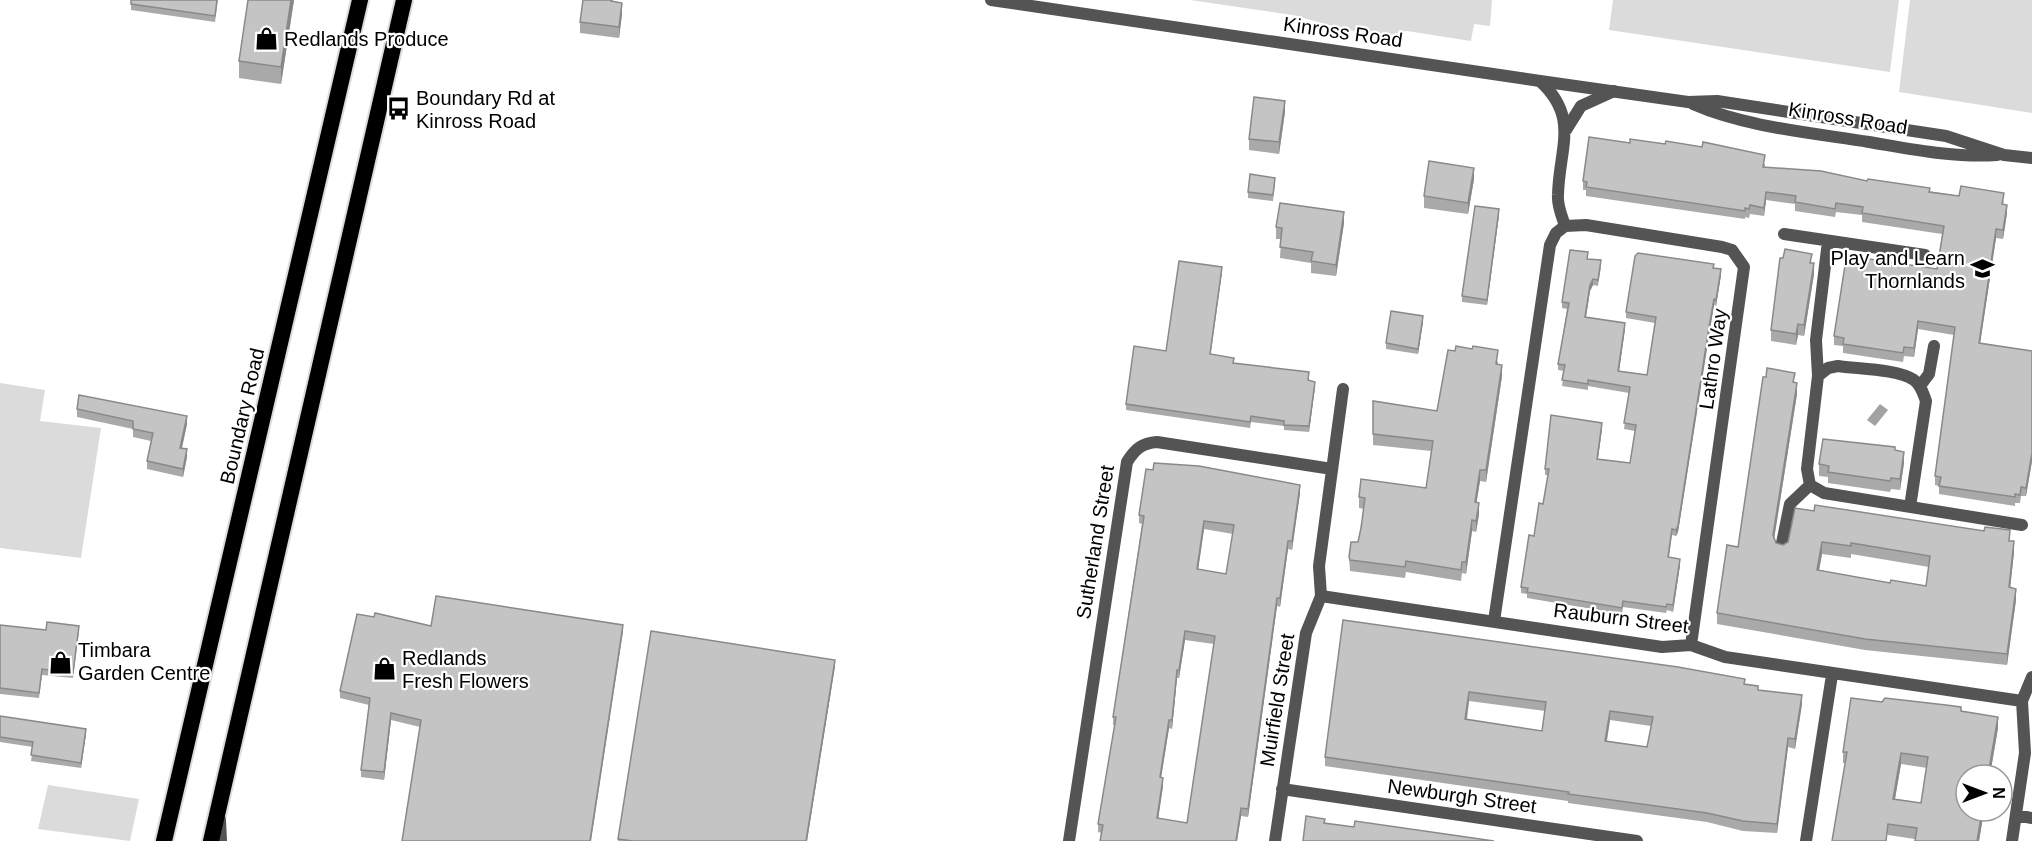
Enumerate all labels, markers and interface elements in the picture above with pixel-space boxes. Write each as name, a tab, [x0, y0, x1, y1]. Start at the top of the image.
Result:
street label: Kinross Road	[1282, 13, 1404, 51]
shop icon: Redlands Produce	[253, 26, 279, 52]
place label: Redlands Produce	[284, 28, 449, 50]
place label: Boundary Rd at Kinross Road	[416, 87, 555, 132]
bus stop icon: Boundary Rd at Kinross Road	[385, 96, 411, 122]
street label: Kinross Road	[1787, 98, 1909, 138]
place label: Play and Learn Thornlands	[1830, 247, 1965, 292]
school or university icon: Play and Learn Thornlands	[1970, 256, 1996, 282]
street label: Lathro Way	[1695, 307, 1731, 411]
street label: Boundary Road	[216, 346, 268, 486]
street label: Sutherland Street	[1072, 463, 1118, 621]
street label: Rauburn Street	[1552, 599, 1690, 637]
street label: Muirfield Street	[1256, 631, 1298, 768]
place label: Timbara Garden Centre	[78, 639, 210, 684]
place label: Redlands Fresh Flowers	[402, 647, 529, 692]
shop icon: Timbara Garden Centre	[47, 649, 73, 675]
shop icon: Redlands Fresh Flowers	[371, 656, 397, 682]
north arrow	[1954, 763, 2014, 823]
street label: Newburgh Street	[1386, 775, 1538, 817]
text: N	[1990, 787, 2007, 799]

